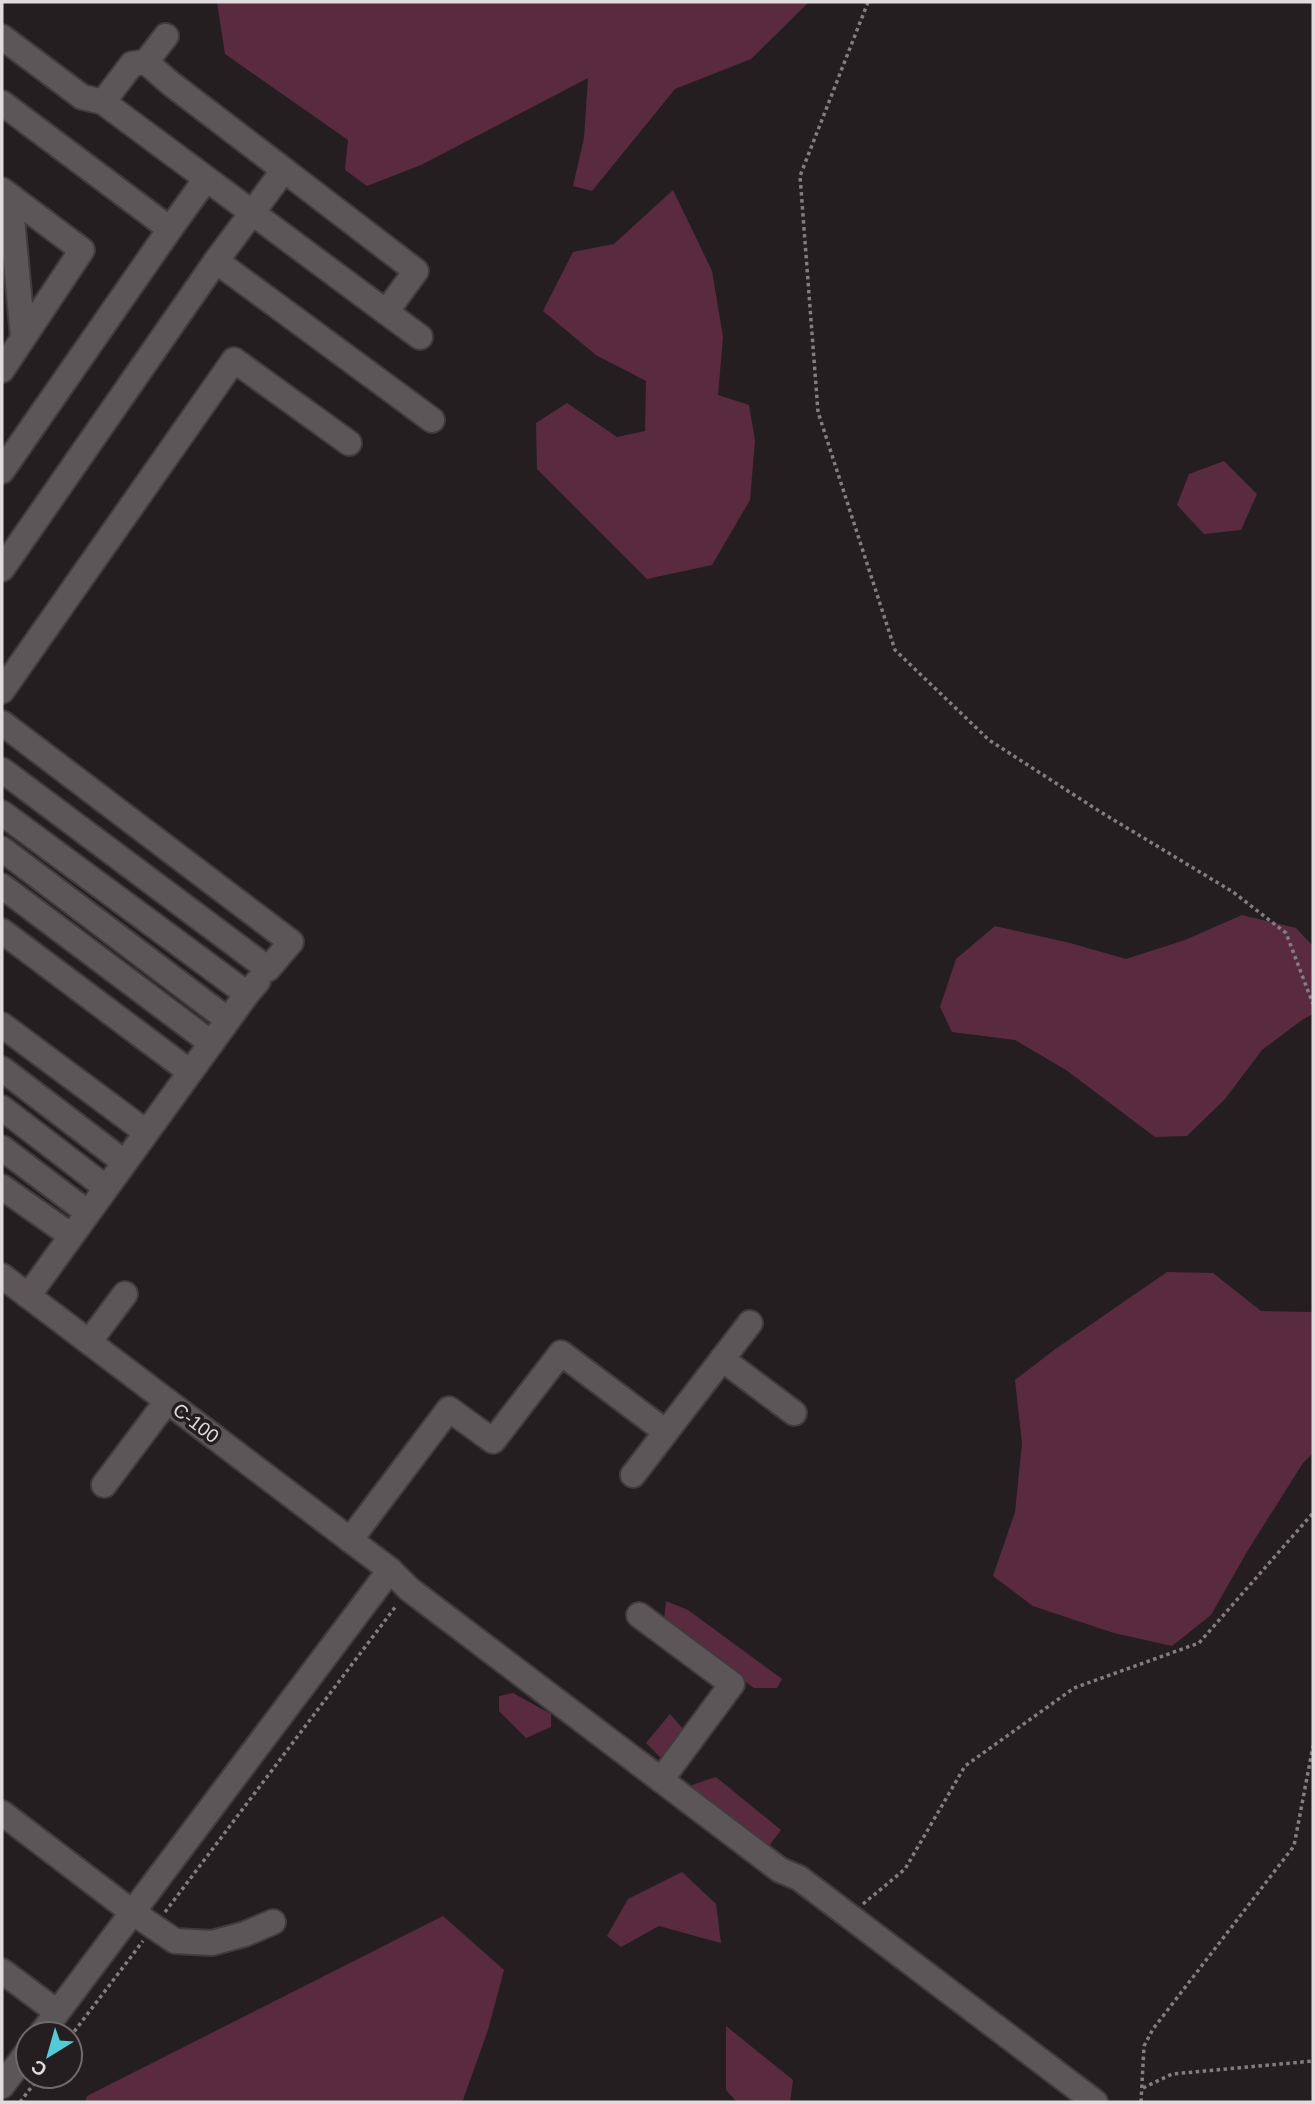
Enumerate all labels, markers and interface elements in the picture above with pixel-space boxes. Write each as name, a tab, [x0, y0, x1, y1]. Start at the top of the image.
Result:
street label: С-100	[169, 1399, 223, 1447]
north arrow	[14, 2020, 84, 2090]
text: С	[27, 2055, 51, 2081]

